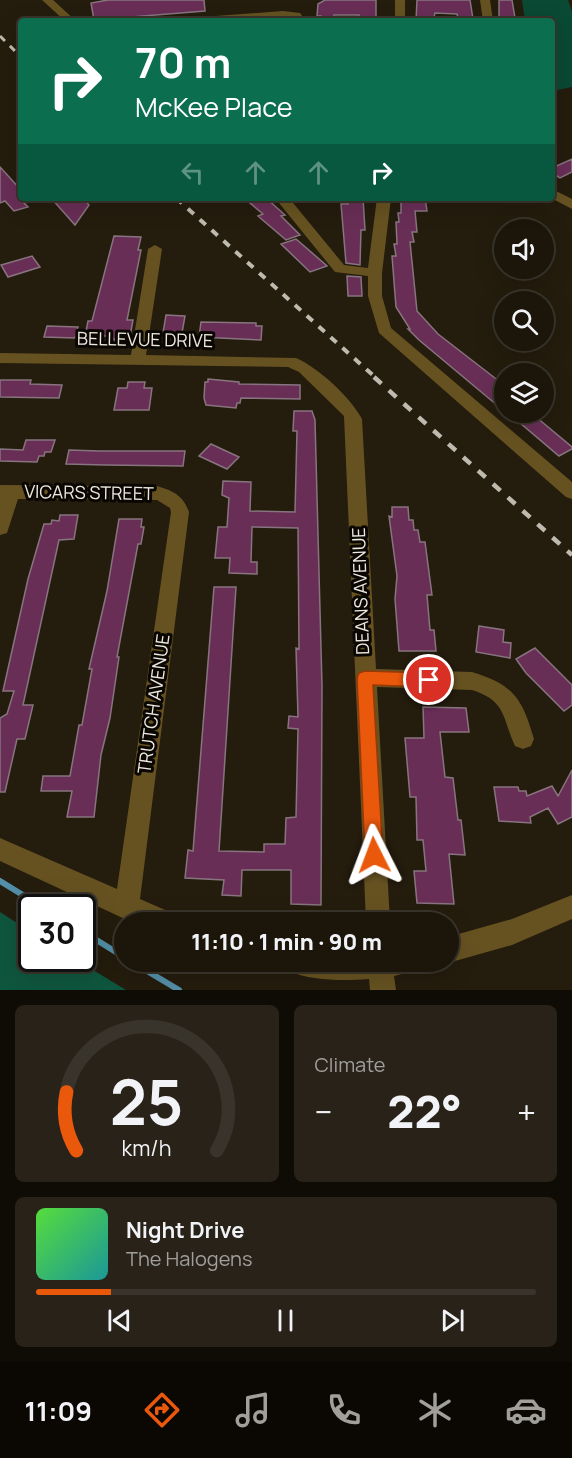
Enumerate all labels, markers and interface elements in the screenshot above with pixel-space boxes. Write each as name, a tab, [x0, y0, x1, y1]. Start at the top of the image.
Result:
text: 70 m	[135, 33, 231, 91]
icon: right	[36, 42, 114, 120]
text: McKee Place	[135, 88, 292, 125]
icon: left	[176, 156, 209, 189]
icon: ahead	[239, 156, 272, 189]
icon: ahead	[302, 156, 335, 189]
icon: right	[365, 156, 398, 189]
map controls	[494, 219, 554, 423]
button: sound	[494, 219, 554, 279]
button: search	[494, 291, 554, 351]
street label: BELLEVUE DRIVE	[77, 326, 213, 352]
button: layers	[494, 363, 554, 423]
street label: VICARS STREET	[24, 479, 154, 505]
street label: DEANS AVENUE	[346, 527, 374, 655]
street label: TRUTCH AVENUE	[131, 633, 175, 775]
pin	[403, 654, 454, 705]
icon: arrive	[412, 663, 445, 696]
position arrow	[342, 823, 406, 887]
speed limit sign: 30	[18, 894, 96, 972]
text: 11:10 · 1 min · 90 m	[191, 927, 382, 957]
text: Climate	[315, 1051, 386, 1078]
text: 25	[110, 1058, 184, 1144]
text: 22°	[387, 1080, 462, 1142]
text: −	[315, 1089, 332, 1134]
text: +	[517, 1089, 536, 1134]
text: km/h	[122, 1133, 172, 1162]
text: Night Drive	[126, 1215, 245, 1245]
text: The Halogens	[126, 1245, 252, 1272]
icon: previous	[103, 1304, 136, 1337]
icon: pause	[269, 1304, 302, 1337]
icon: next	[436, 1304, 469, 1337]
icon: directions	[141, 1389, 183, 1431]
icon: music	[232, 1389, 274, 1431]
icon: phone	[323, 1389, 365, 1431]
icon: climate	[414, 1389, 456, 1431]
icon: car	[505, 1389, 547, 1431]
text: 11:09	[25, 1392, 92, 1429]

